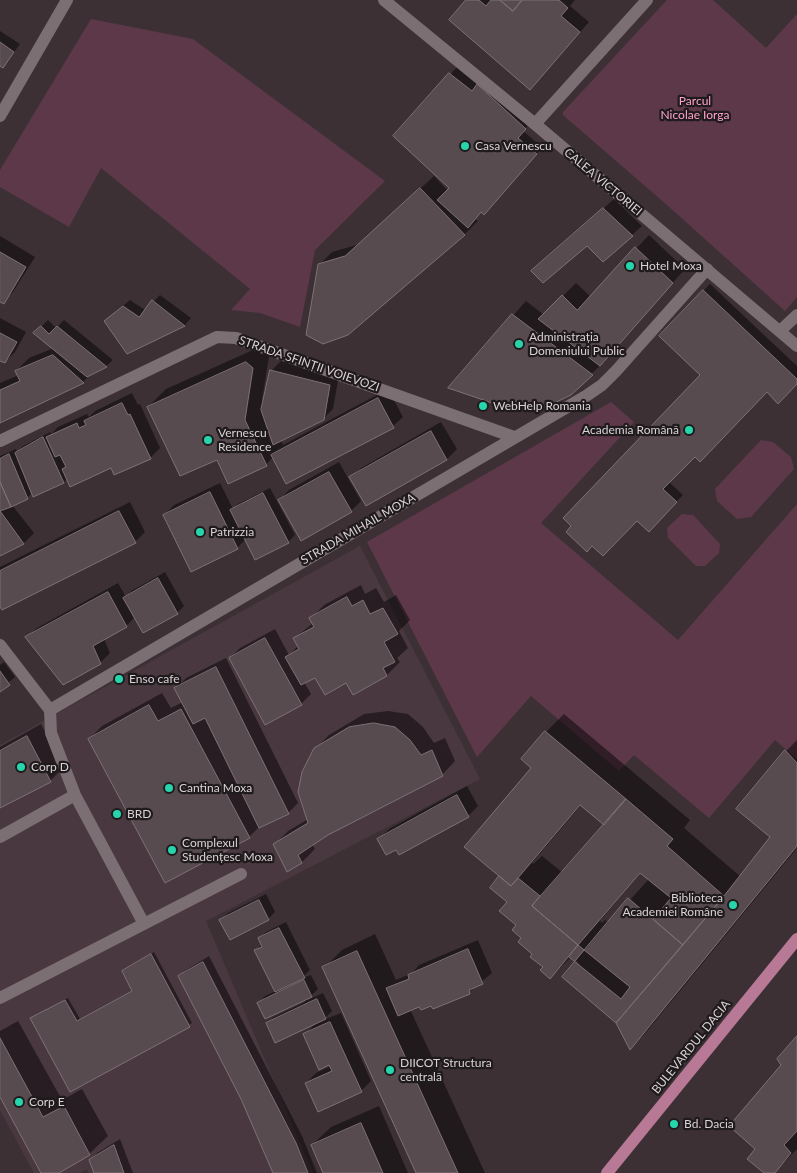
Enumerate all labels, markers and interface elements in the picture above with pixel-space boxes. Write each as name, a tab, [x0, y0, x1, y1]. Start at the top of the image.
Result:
park label: Parcul Nicolae Iorga	[661, 94, 729, 122]
place label: Casa Vernescu	[475, 139, 552, 153]
marker: Casa Vernescu	[459, 140, 471, 152]
street label: CALEA VICTORIEI	[561, 145, 645, 219]
place label: Hotel Moxa	[640, 259, 702, 273]
marker: Hotel Moxa	[624, 260, 636, 272]
place label: Administrația Domeniului Public	[529, 330, 625, 358]
street label: STRADA SFINȚII VOIEVOZI	[237, 333, 381, 395]
marker: Administrația Domeniului Public	[513, 338, 525, 350]
place label: WebHelp Romania	[493, 399, 591, 413]
marker: WebHelp Romania	[477, 400, 489, 412]
place label: Academia Română	[582, 423, 679, 437]
marker: Academia Română	[683, 424, 695, 436]
place label: Vernescu Residence	[218, 426, 271, 454]
marker: Vernescu Residence	[202, 434, 214, 446]
street label: STRADA MIHAIL MOXA	[298, 490, 418, 568]
place label: Patrizzia	[210, 525, 254, 539]
marker: Patrizzia	[194, 526, 206, 538]
place label: Enso cafe	[129, 672, 179, 686]
marker: Enso cafe	[113, 673, 125, 685]
place label: Corp D	[31, 760, 69, 774]
marker: Corp D	[15, 761, 27, 773]
place label: Cantina Moxa	[179, 781, 252, 795]
marker: Cantina Moxa	[163, 782, 175, 794]
place label: BRD	[127, 807, 151, 821]
marker: BRD	[111, 808, 123, 820]
place label: Complexul Studențesc Moxa	[182, 836, 273, 864]
marker: Complexul Studențesc Moxa	[166, 844, 178, 856]
place label: Biblioteca Academiei Române	[622, 891, 723, 919]
marker: Biblioteca Academiei Române	[727, 899, 739, 911]
street label: BULEVARDUL DACIA	[649, 997, 733, 1097]
place label: DIICOT Structura centrală	[400, 1056, 492, 1084]
marker: DIICOT Structura centrală	[384, 1064, 396, 1076]
place label: Corp E	[29, 1095, 65, 1109]
marker: Corp E	[13, 1096, 25, 1108]
place label: Bd. Dacia	[684, 1117, 734, 1131]
marker: Bd. Dacia	[668, 1118, 680, 1130]

